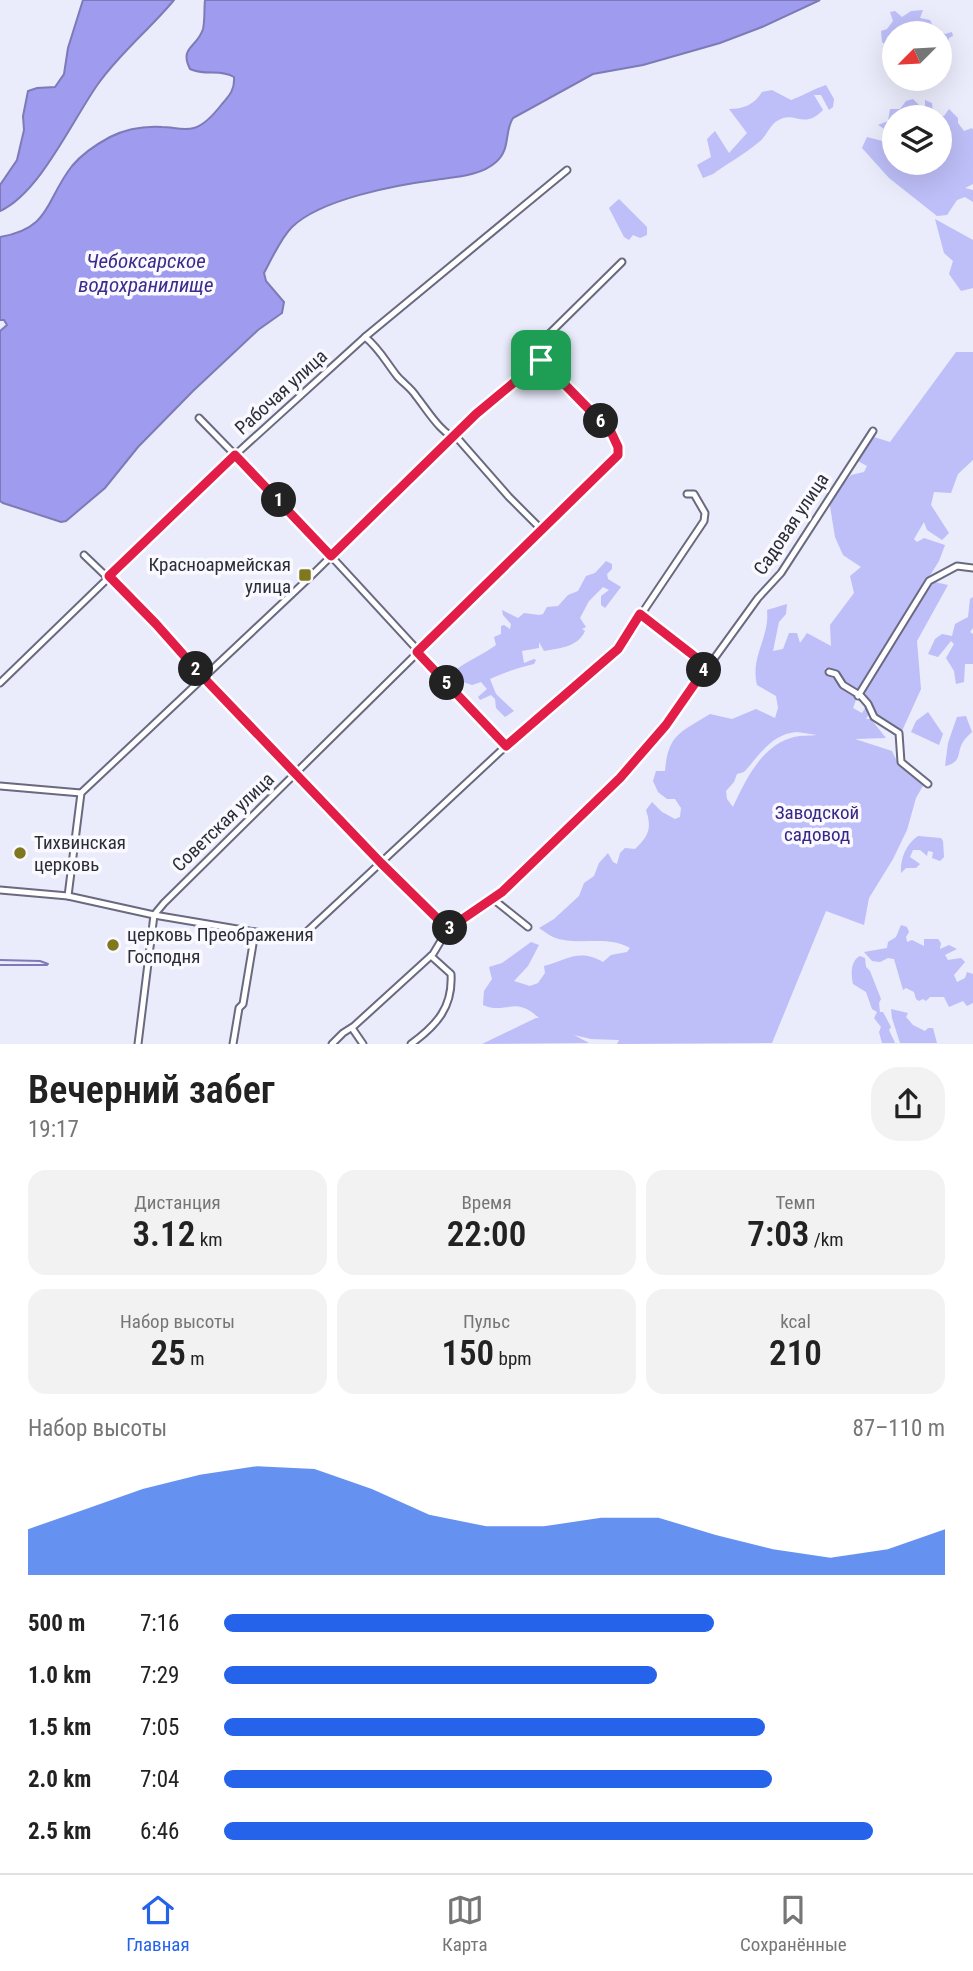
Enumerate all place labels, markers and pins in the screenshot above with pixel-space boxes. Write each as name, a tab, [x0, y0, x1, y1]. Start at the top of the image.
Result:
pin	[511, 330, 571, 390]
pin: 6	[584, 404, 618, 438]
pin: 1	[262, 482, 296, 518]
place label: Красноармейская улица	[149, 553, 291, 598]
marker: Красноармейская улица	[297, 567, 313, 583]
pin: 2	[178, 652, 214, 686]
pin: 4	[686, 652, 722, 688]
pin: 5	[430, 666, 464, 700]
place label: Тихвинская церковь	[34, 831, 126, 876]
marker: Тихвинская церковь	[12, 845, 28, 861]
pin: 3	[433, 911, 468, 946]
place label: церковь Преображения Господня	[127, 923, 314, 968]
marker: церковь Преображения Господня	[105, 937, 121, 953]

